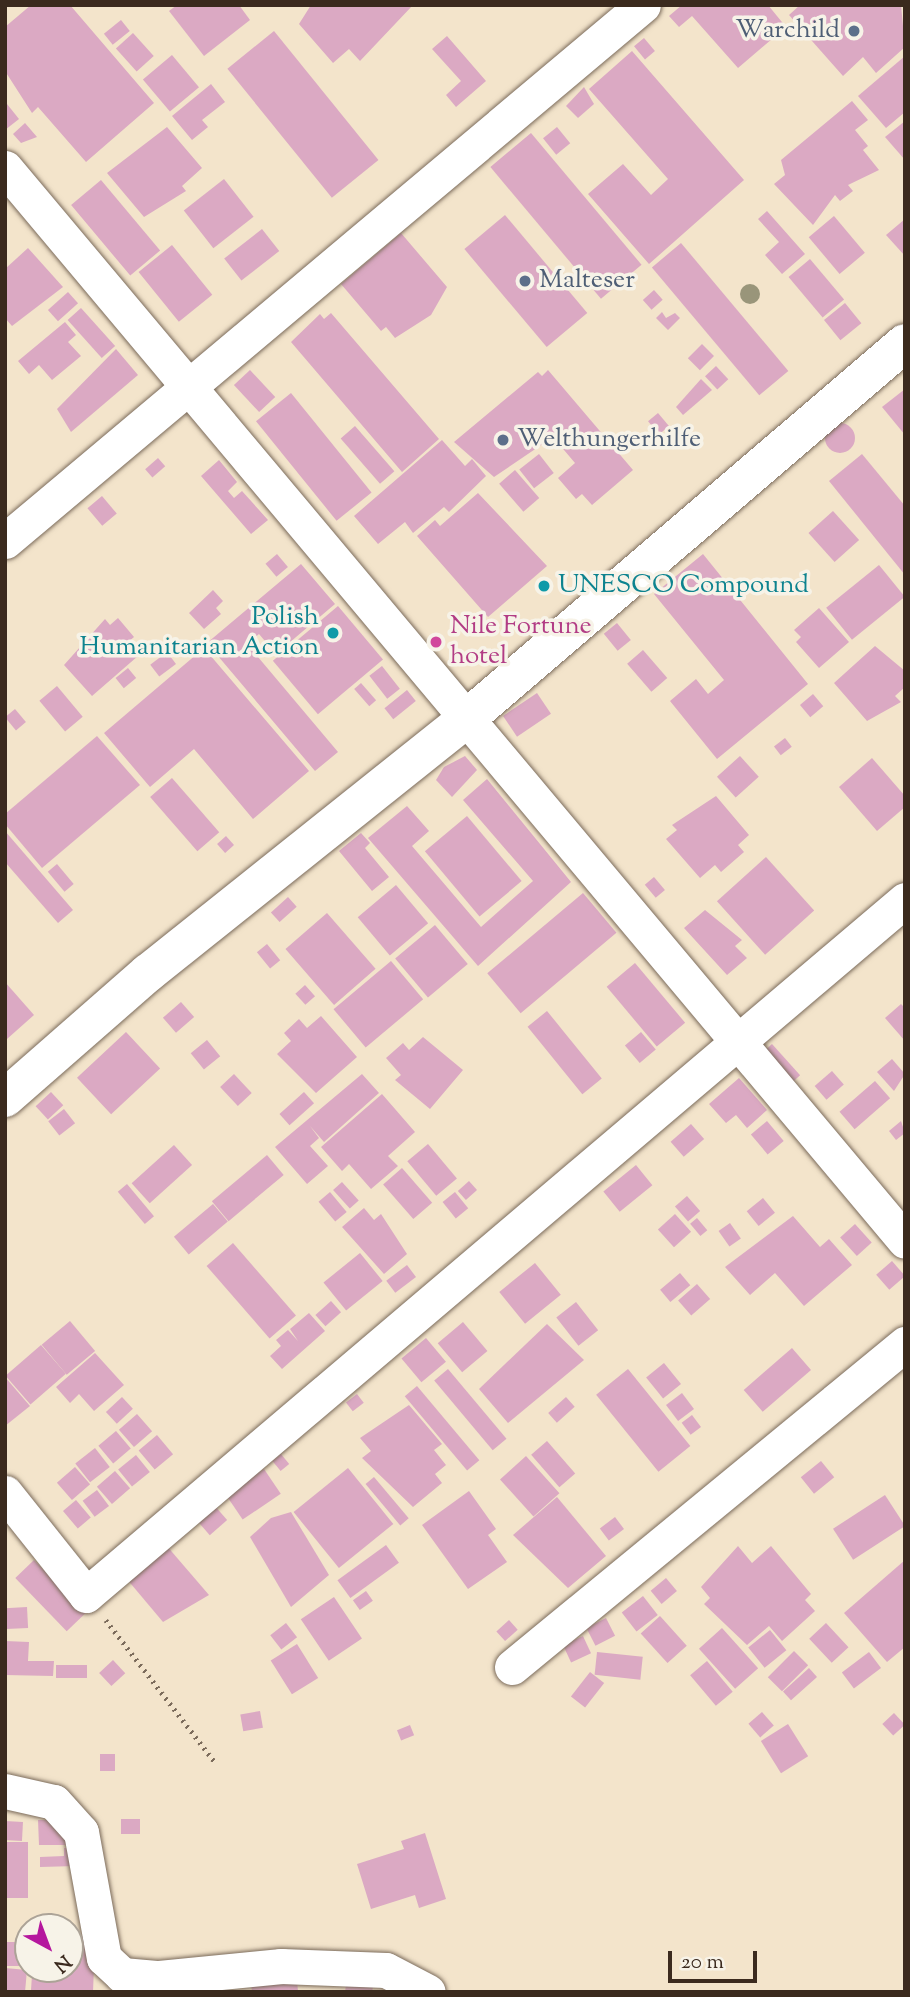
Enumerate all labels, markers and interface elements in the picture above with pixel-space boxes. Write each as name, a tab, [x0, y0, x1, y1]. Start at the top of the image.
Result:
place label: Warchild	[735, 15, 840, 47]
marker: Warchild	[846, 23, 862, 39]
place label: Malteser	[539, 265, 635, 297]
marker: Malteser	[517, 273, 533, 289]
place label: Welthungerhilfe	[517, 424, 701, 456]
marker: Welthungerhilfe	[495, 432, 511, 448]
place label: UNESCO Compound	[558, 570, 809, 602]
marker: UNESCO Compound	[536, 578, 552, 594]
place label: Polish Humanitarian Action	[80, 602, 319, 664]
place label: Nile Fortune hotel	[450, 611, 592, 672]
marker: Polish Humanitarian Action	[325, 625, 341, 641]
marker: Nile Fortune hotel	[428, 634, 444, 650]
north arrow	[14, 1913, 84, 1983]
scale bar	[672, 1938, 761, 1982]
text: N	[47, 1948, 76, 1978]
text: 20 m	[681, 1948, 724, 1978]

